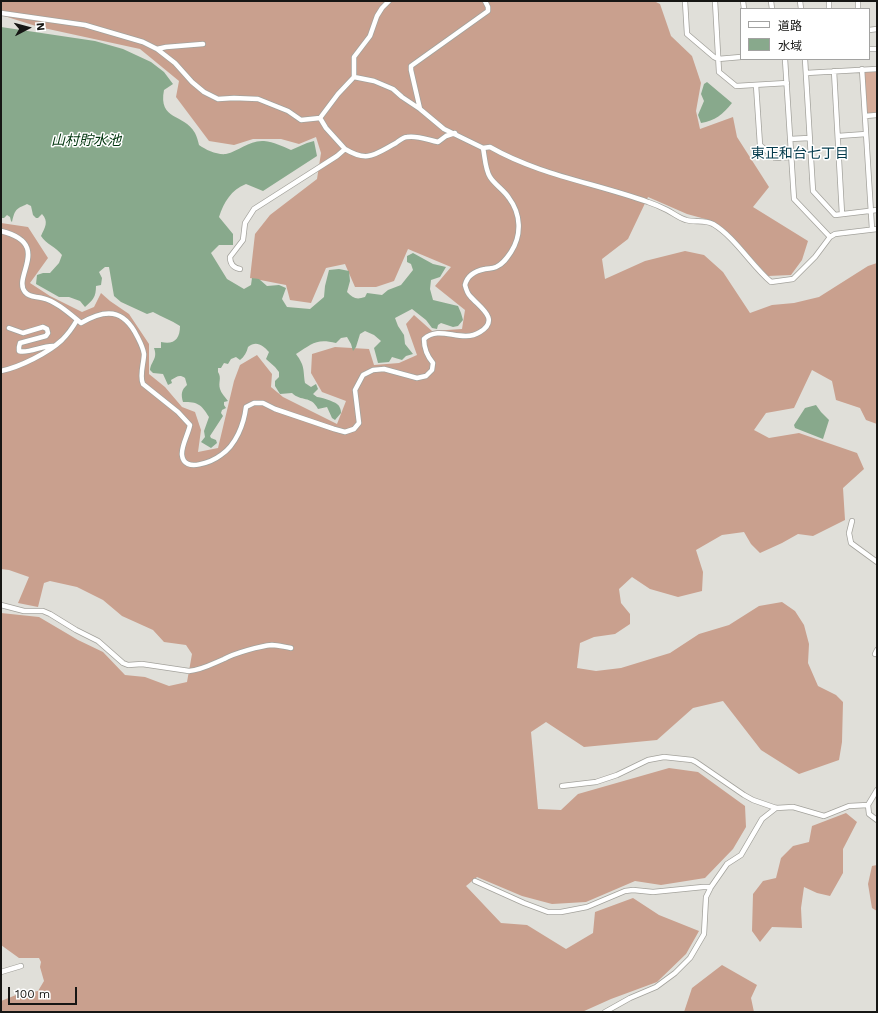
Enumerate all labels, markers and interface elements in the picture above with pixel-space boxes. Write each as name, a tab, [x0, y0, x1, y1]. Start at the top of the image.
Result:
north arrow	[8, 8, 48, 48]
legend	[740, 8, 870, 60]
text: 道路	[778, 19, 802, 33]
text: N	[34, 22, 47, 31]
text: 水域	[778, 39, 802, 53]
water label: 山村貯水池	[51, 133, 121, 149]
district label: 東正和台七丁目	[751, 146, 849, 162]
scale bar	[10, 979, 79, 1005]
text: 100 m	[15, 987, 50, 1001]

